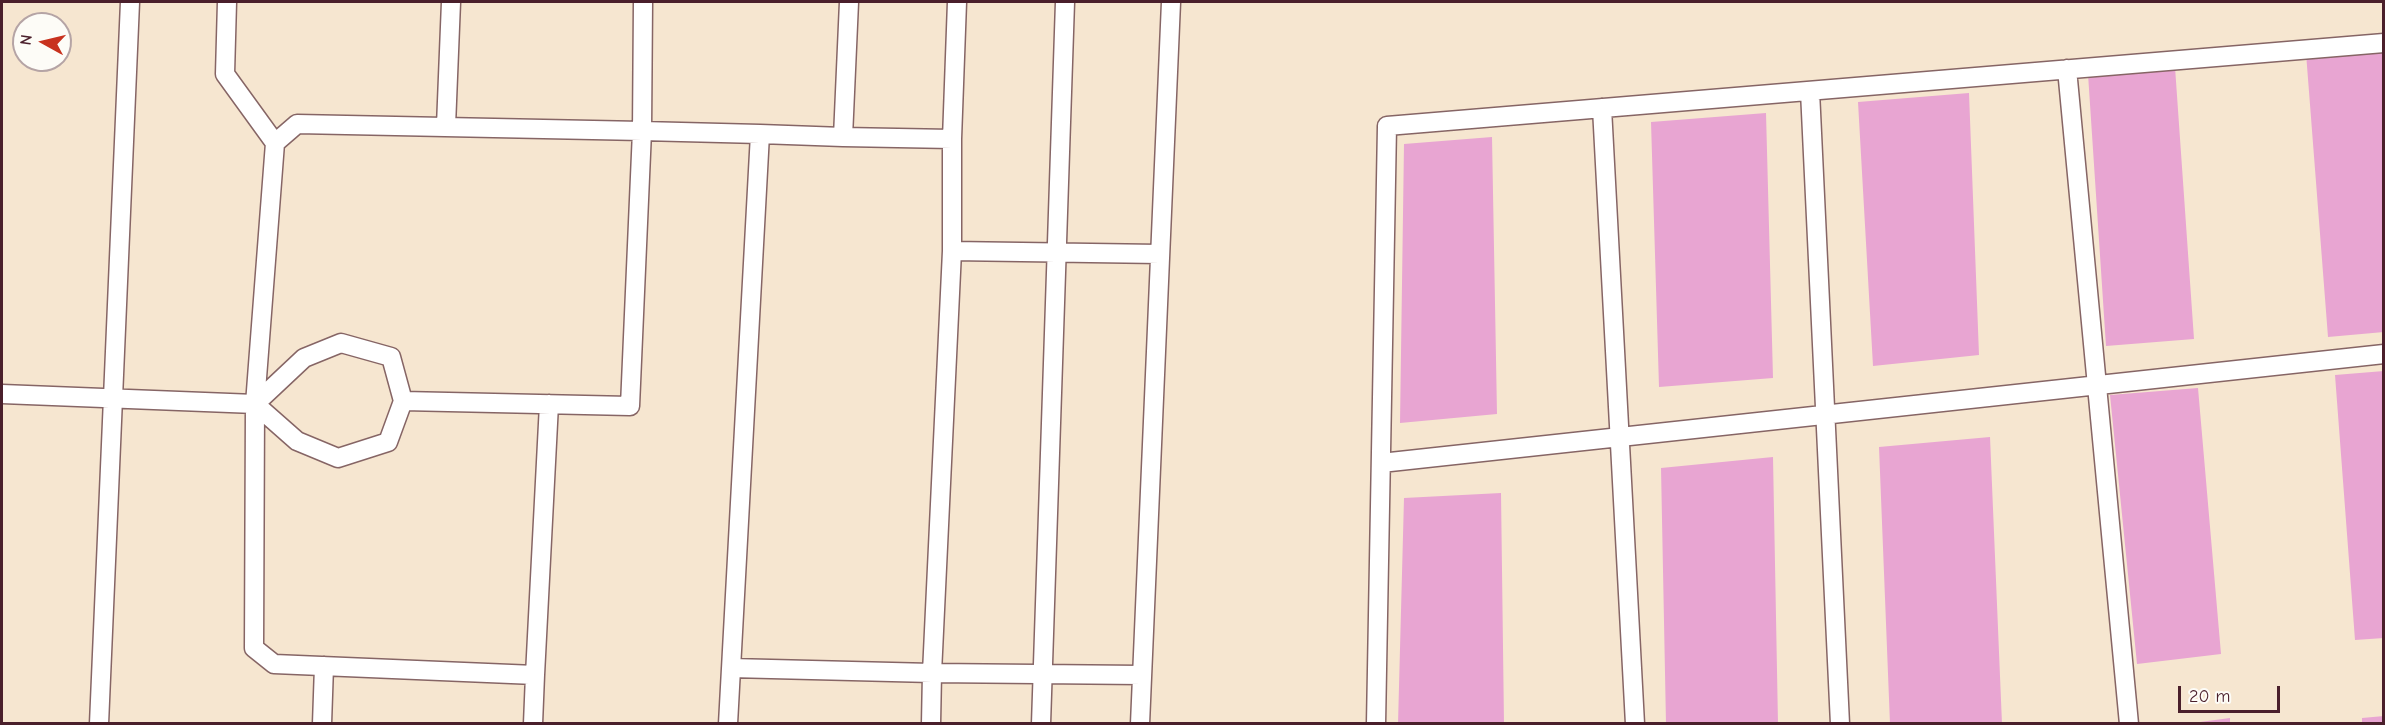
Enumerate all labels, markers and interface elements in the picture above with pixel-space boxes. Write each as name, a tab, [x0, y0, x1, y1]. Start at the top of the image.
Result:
north arrow	[12, 12, 72, 72]
text: N	[17, 33, 36, 46]
scale bar	[2181, 674, 2283, 712]
text: 20 m	[2189, 686, 2230, 707]

